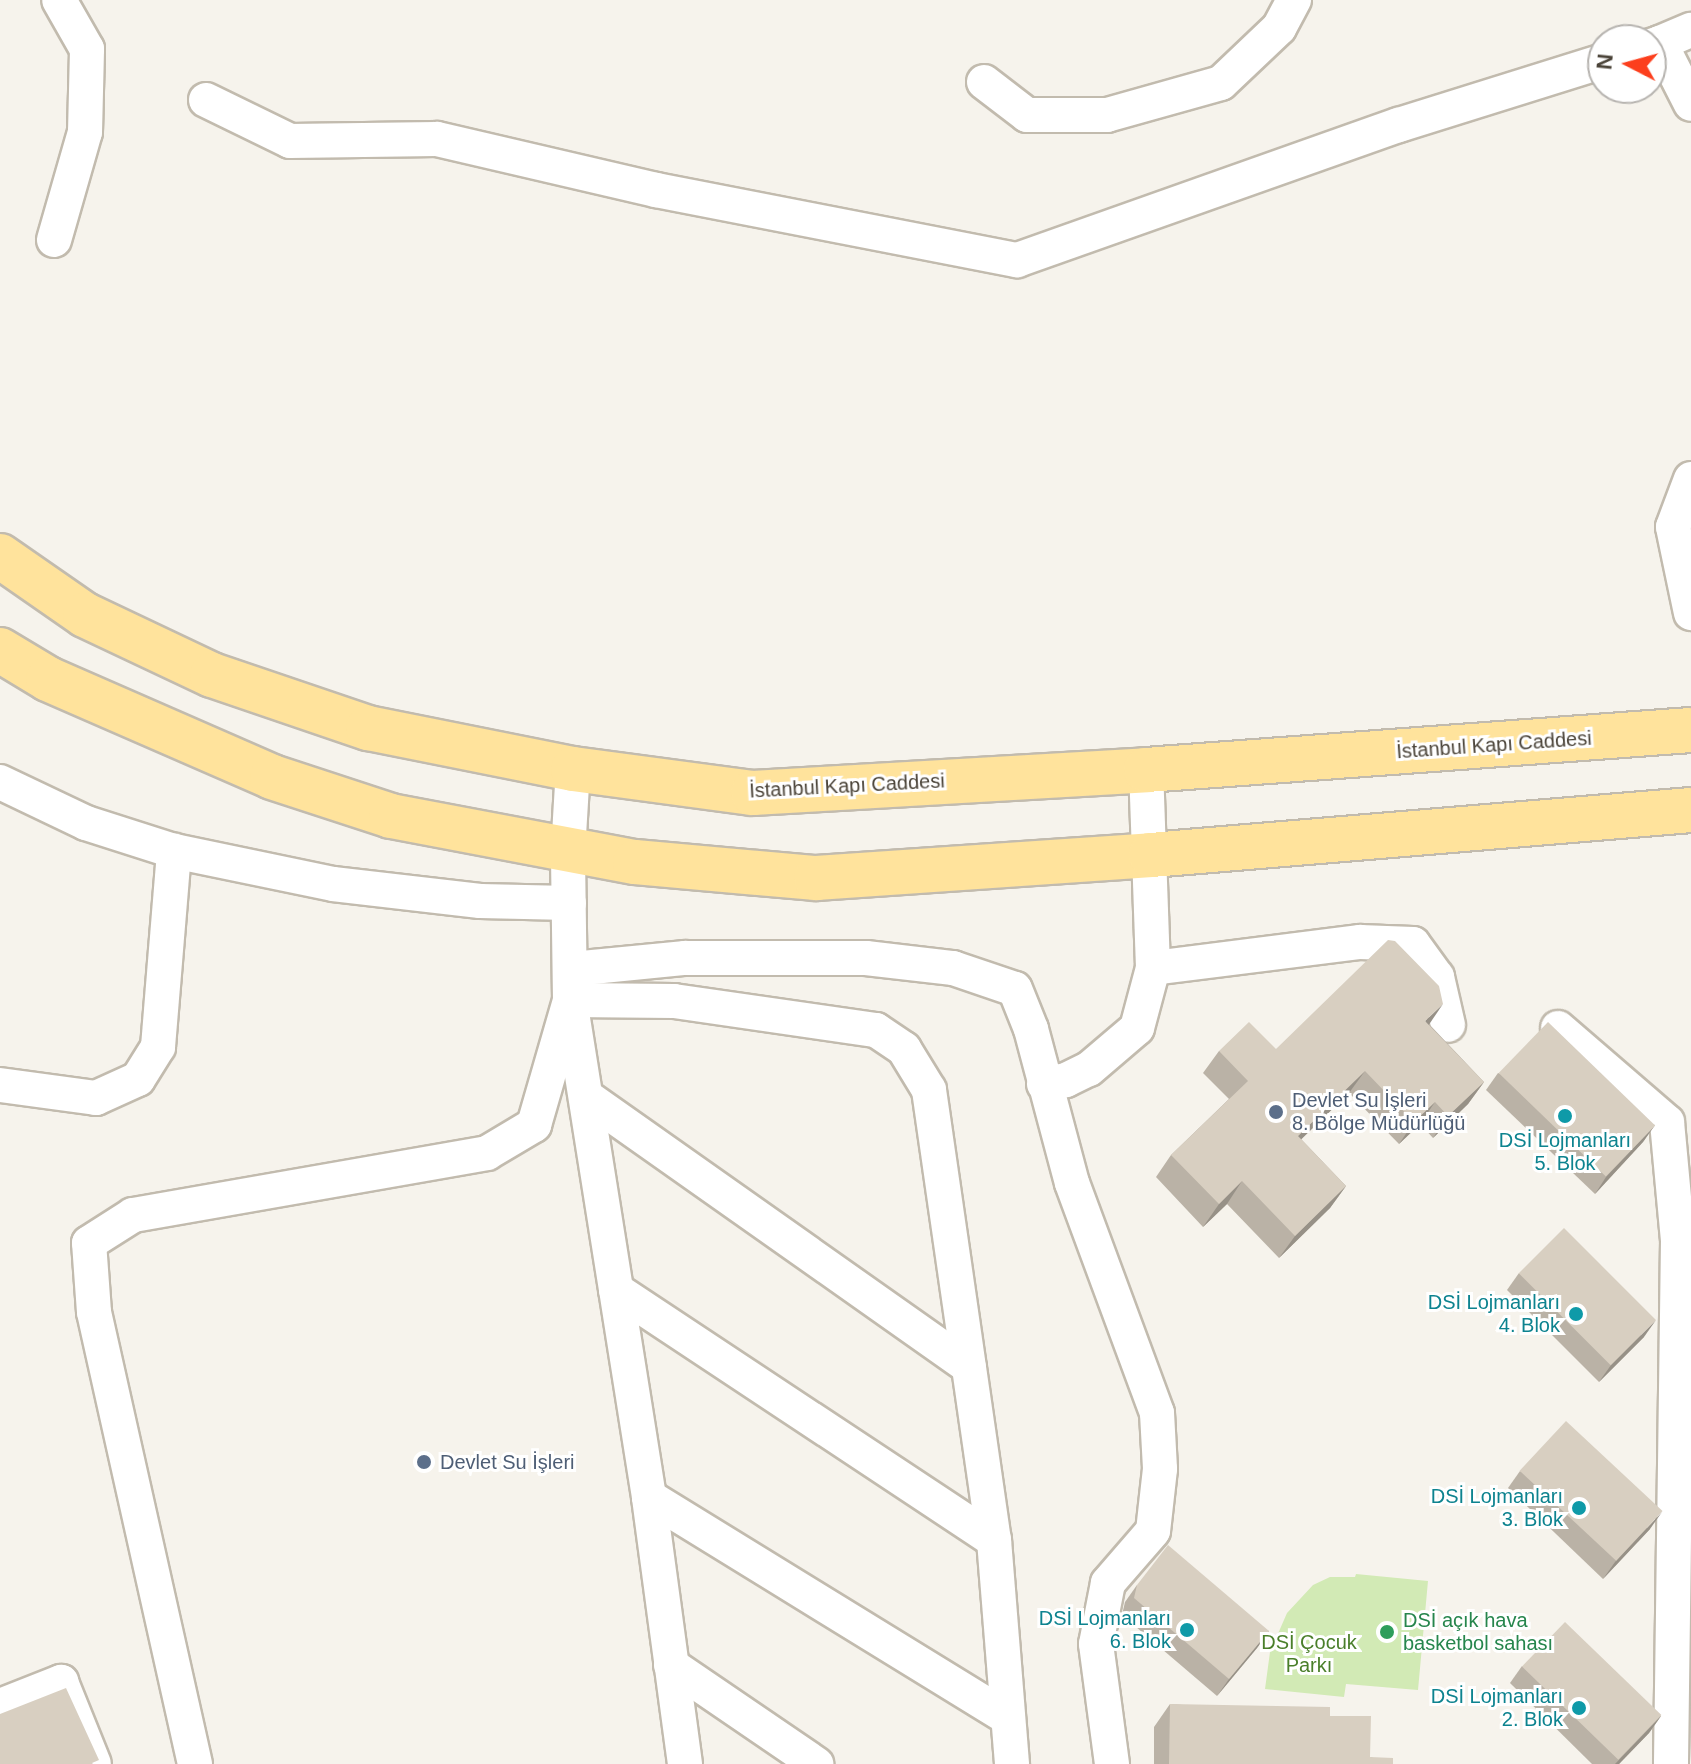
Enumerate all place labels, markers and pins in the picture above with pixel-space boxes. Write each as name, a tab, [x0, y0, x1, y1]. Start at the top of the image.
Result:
place label: Devlet Su İşleri 8. Bölge Müdürlüğü	[1292, 1088, 1465, 1135]
marker: Devlet Su İşleri 8. Bölge Müdürlüğü	[1267, 1103, 1285, 1121]
marker: DSİ Lojmanları 5. Blok	[1556, 1107, 1574, 1125]
place label: DSİ Lojmanları 5. Blok	[1499, 1128, 1631, 1175]
place label: DSİ Lojmanları 4. Blok	[1428, 1290, 1560, 1337]
marker: DSİ Lojmanları 4. Blok	[1567, 1305, 1585, 1323]
place label: Devlet Su İşleri	[440, 1450, 574, 1474]
marker: Devlet Su İşleri	[415, 1453, 433, 1471]
place label: DSİ Lojmanları 3. Blok	[1431, 1484, 1563, 1531]
marker: DSİ Lojmanları 3. Blok	[1570, 1499, 1588, 1517]
place label: DSİ Lojmanları 6. Blok	[1039, 1606, 1171, 1653]
place label: DSİ açık hava basketbol sahası	[1403, 1608, 1553, 1655]
marker: DSİ Lojmanları 6. Blok	[1178, 1621, 1196, 1639]
marker: DSİ açık hava basketbol sahası	[1378, 1623, 1396, 1641]
place label: DSİ Lojmanları 2. Blok	[1431, 1684, 1563, 1731]
marker: DSİ Lojmanları 2. Blok	[1570, 1699, 1588, 1717]

